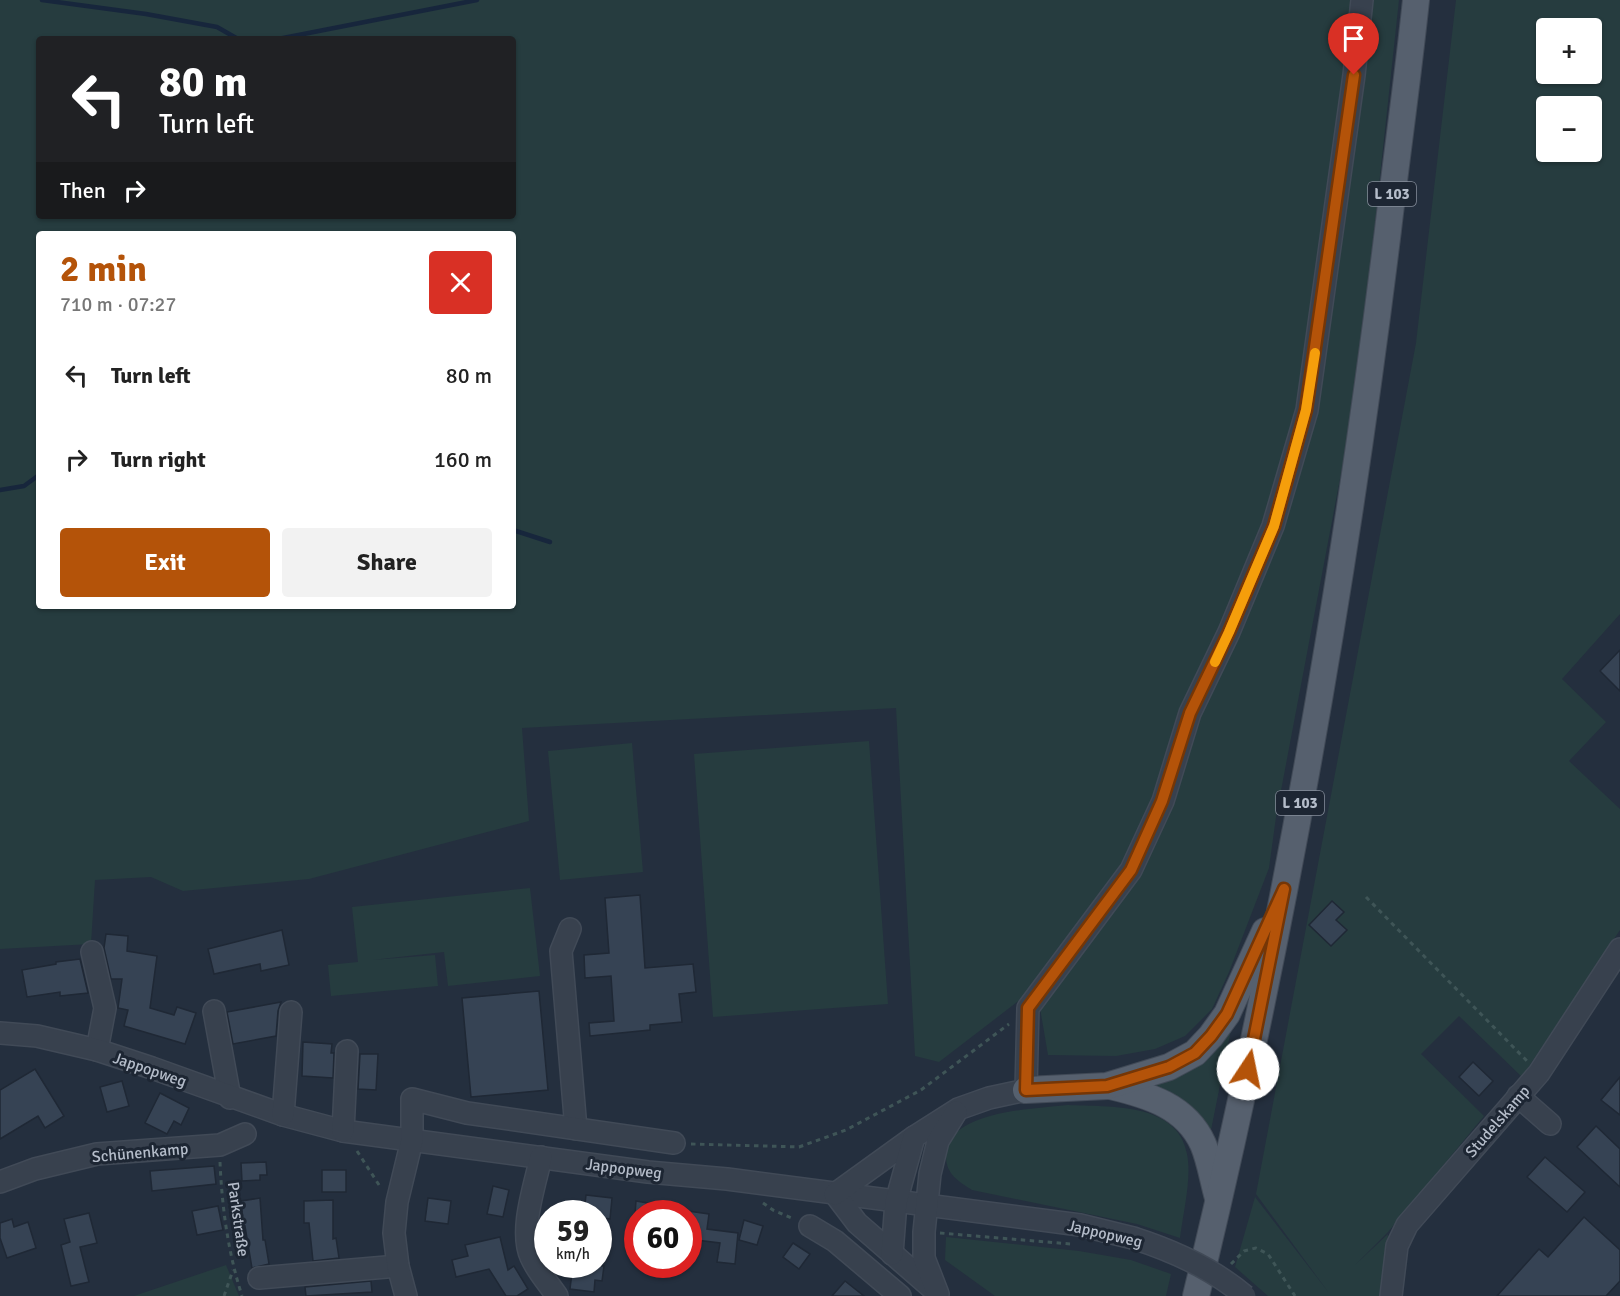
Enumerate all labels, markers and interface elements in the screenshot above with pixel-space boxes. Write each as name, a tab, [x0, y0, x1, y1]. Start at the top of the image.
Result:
pin	[1328, 13, 1379, 75]
map controls	[1536, 18, 1602, 162]
button: +	[1536, 18, 1602, 84]
icon: arrive	[1337, 22, 1370, 55]
text: 80 m	[159, 57, 248, 108]
icon: left	[60, 60, 138, 138]
button: −	[1536, 96, 1602, 162]
text: Turn left	[159, 108, 254, 141]
icon: right	[118, 174, 151, 207]
text: Then	[60, 177, 106, 204]
road number: L 103	[1368, 182, 1416, 206]
text: 2 min	[60, 247, 147, 292]
button: close	[429, 251, 492, 314]
text: 710 m · 07:27	[60, 292, 176, 317]
icon: left	[60, 359, 93, 392]
text: Turn left	[111, 362, 191, 389]
text: 80 m	[446, 362, 492, 389]
icon: right	[60, 443, 93, 476]
text: Turn right	[111, 446, 206, 473]
text: 160 m	[434, 446, 492, 473]
button: Exit	[60, 528, 270, 597]
button: Share	[282, 528, 492, 597]
road number: L 103	[1276, 791, 1324, 815]
position arrow	[1216, 1037, 1280, 1101]
street label: Jappopweg	[110, 1048, 189, 1092]
street label: Studelskamp	[1461, 1082, 1534, 1162]
street label: Schünenkamp	[91, 1139, 189, 1167]
street label: Jappopweg	[585, 1154, 663, 1184]
street label: Parkstraße	[223, 1180, 253, 1258]
speed limit sign: 60	[624, 1200, 702, 1278]
text: 59	[557, 1213, 589, 1250]
street label: Jappopweg	[1065, 1216, 1144, 1252]
text: km/h	[556, 1245, 590, 1263]

